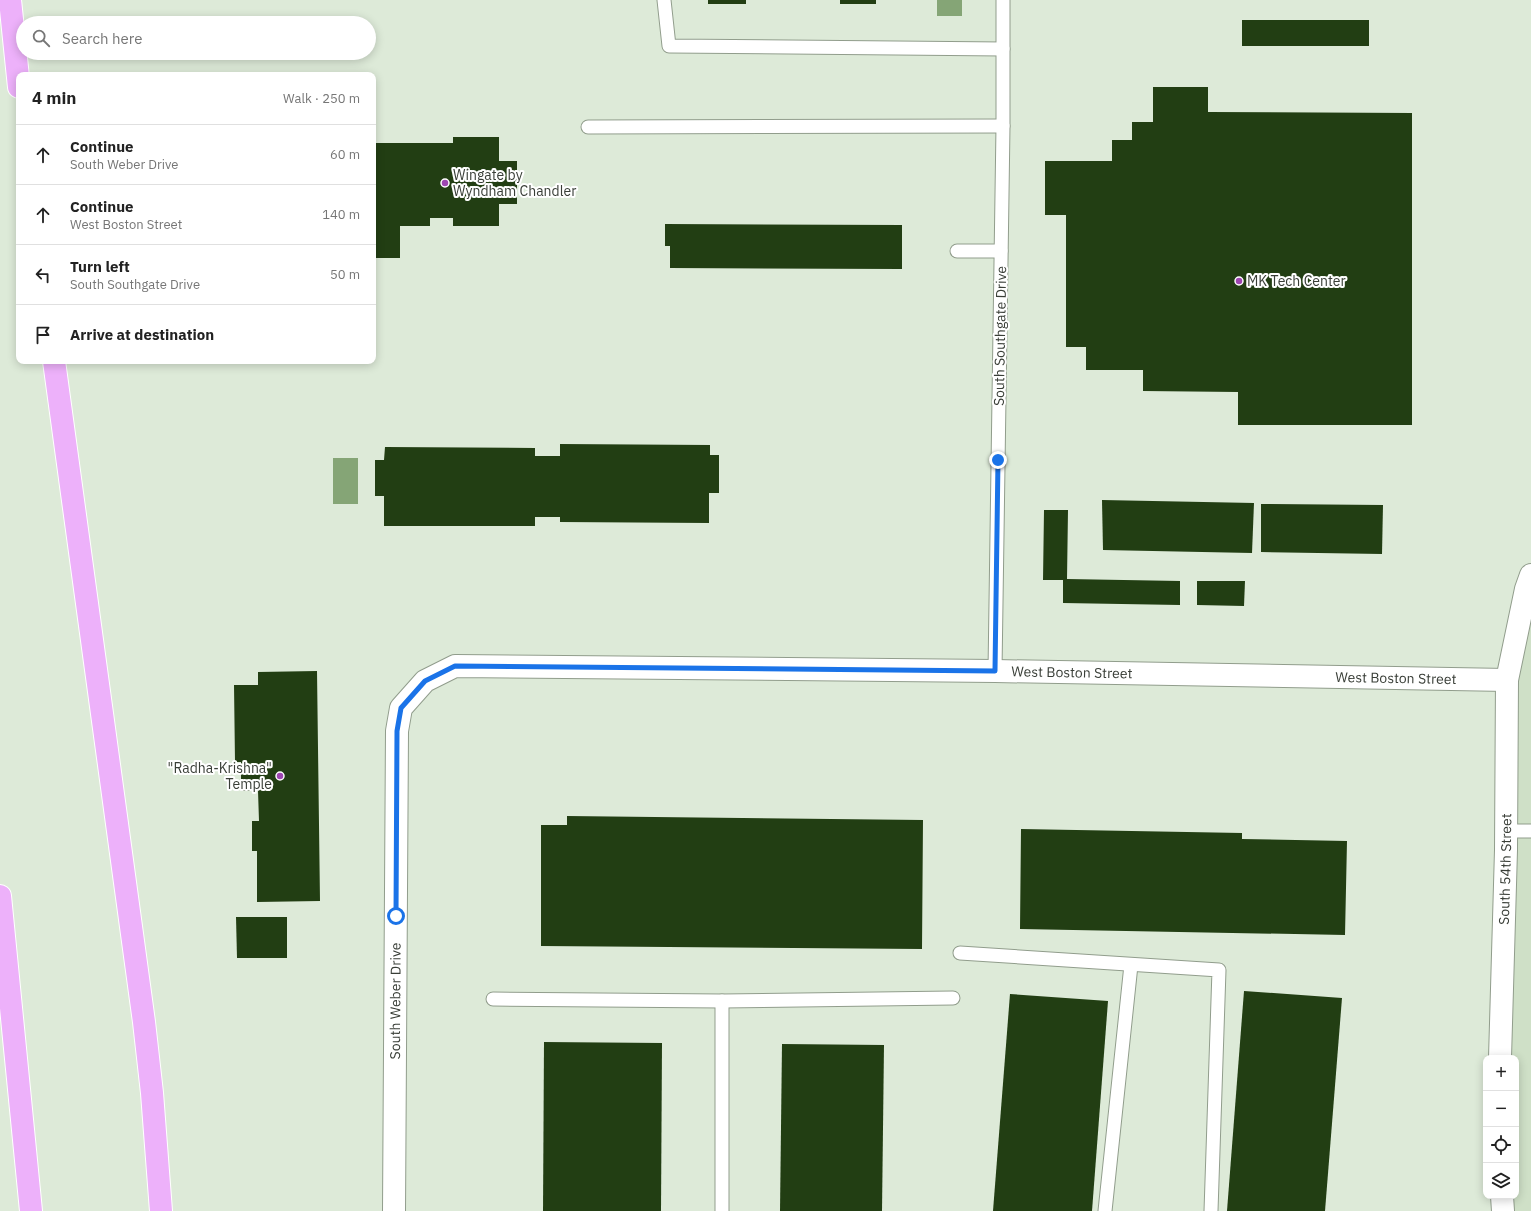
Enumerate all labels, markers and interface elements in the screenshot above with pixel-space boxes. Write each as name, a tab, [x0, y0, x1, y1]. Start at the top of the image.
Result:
search box	[16, 16, 376, 60]
icon: search	[30, 27, 52, 49]
text: Search here	[62, 29, 142, 48]
text: 4 min	[32, 87, 76, 109]
text: Walk · 250 m	[283, 90, 360, 107]
text: Continue	[70, 137, 134, 156]
icon: ahead	[32, 144, 54, 166]
text: 60 m	[330, 146, 360, 163]
text: South Weber Drive	[70, 156, 178, 173]
place label: Wingate by Wyndham Chandler	[453, 166, 576, 200]
marker: Wingate by Wyndham Chandler	[440, 178, 450, 188]
text: Continue	[70, 197, 134, 216]
icon: ahead	[32, 204, 54, 226]
text: 140 m	[322, 206, 360, 223]
text: West Boston Street	[70, 216, 182, 233]
text: Turn left	[70, 257, 130, 276]
icon: left	[32, 264, 54, 286]
text: 50 m	[330, 266, 360, 283]
street label: South Southgate Drive	[990, 266, 1010, 406]
place label: MK Tech Center	[1247, 272, 1346, 290]
text: South Southgate Drive	[70, 276, 200, 293]
marker: MK Tech Center	[1234, 276, 1244, 286]
icon: arrive	[32, 324, 54, 346]
text: Arrive at destination	[70, 325, 214, 344]
route end	[989, 451, 1007, 469]
street label: West Boston Street	[1011, 662, 1133, 682]
street label: West Boston Street	[1335, 668, 1457, 688]
place label: "Radha-Krishna" Temple	[168, 759, 272, 793]
marker: "Radha-Krishna" Temple	[275, 771, 285, 781]
street label: South 54th Street	[1495, 813, 1515, 925]
route start	[387, 907, 405, 925]
street label: South Weber Drive	[386, 942, 405, 1059]
map controls	[1483, 1055, 1519, 1199]
button: +	[1483, 1055, 1519, 1091]
button: −	[1483, 1091, 1519, 1127]
button: locate	[1483, 1127, 1519, 1163]
button: layers	[1483, 1163, 1519, 1199]

